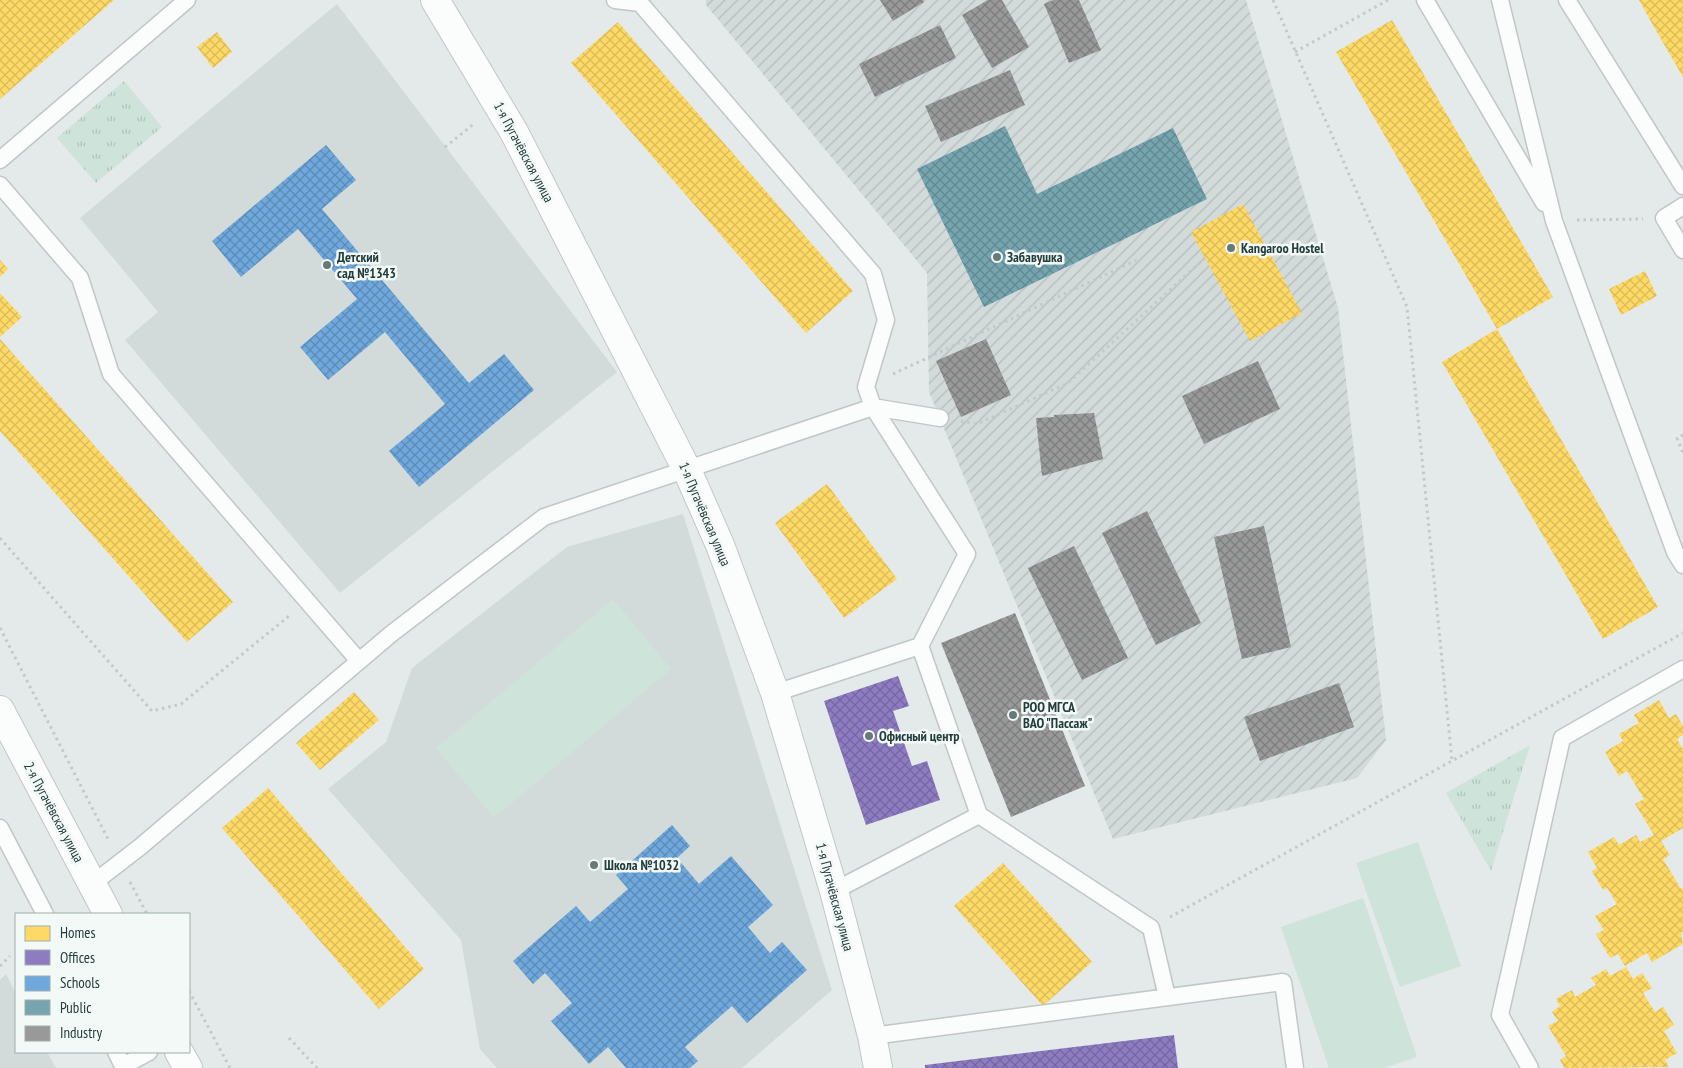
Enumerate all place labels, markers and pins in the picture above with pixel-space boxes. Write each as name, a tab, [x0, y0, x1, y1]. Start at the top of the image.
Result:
place label: Kangaroo Hostel	[1241, 239, 1324, 257]
marker: Kangaroo Hostel	[1225, 242, 1237, 254]
place label: Детский сад №1343	[337, 248, 396, 282]
place label: Забавушка	[1007, 248, 1063, 266]
marker: Забавушка	[991, 251, 1003, 263]
marker: Детский сад №1343	[321, 259, 333, 271]
place label: РОО МГСА ВАО "Пассаж"	[1023, 698, 1093, 732]
marker: РОО МГСА ВАО "Пассаж"	[1007, 709, 1019, 721]
place label: Офисный центр	[879, 727, 960, 745]
marker: Офисный центр	[863, 730, 875, 742]
place label: Школа №1032	[604, 856, 679, 874]
marker: Школа №1032	[588, 859, 600, 871]

